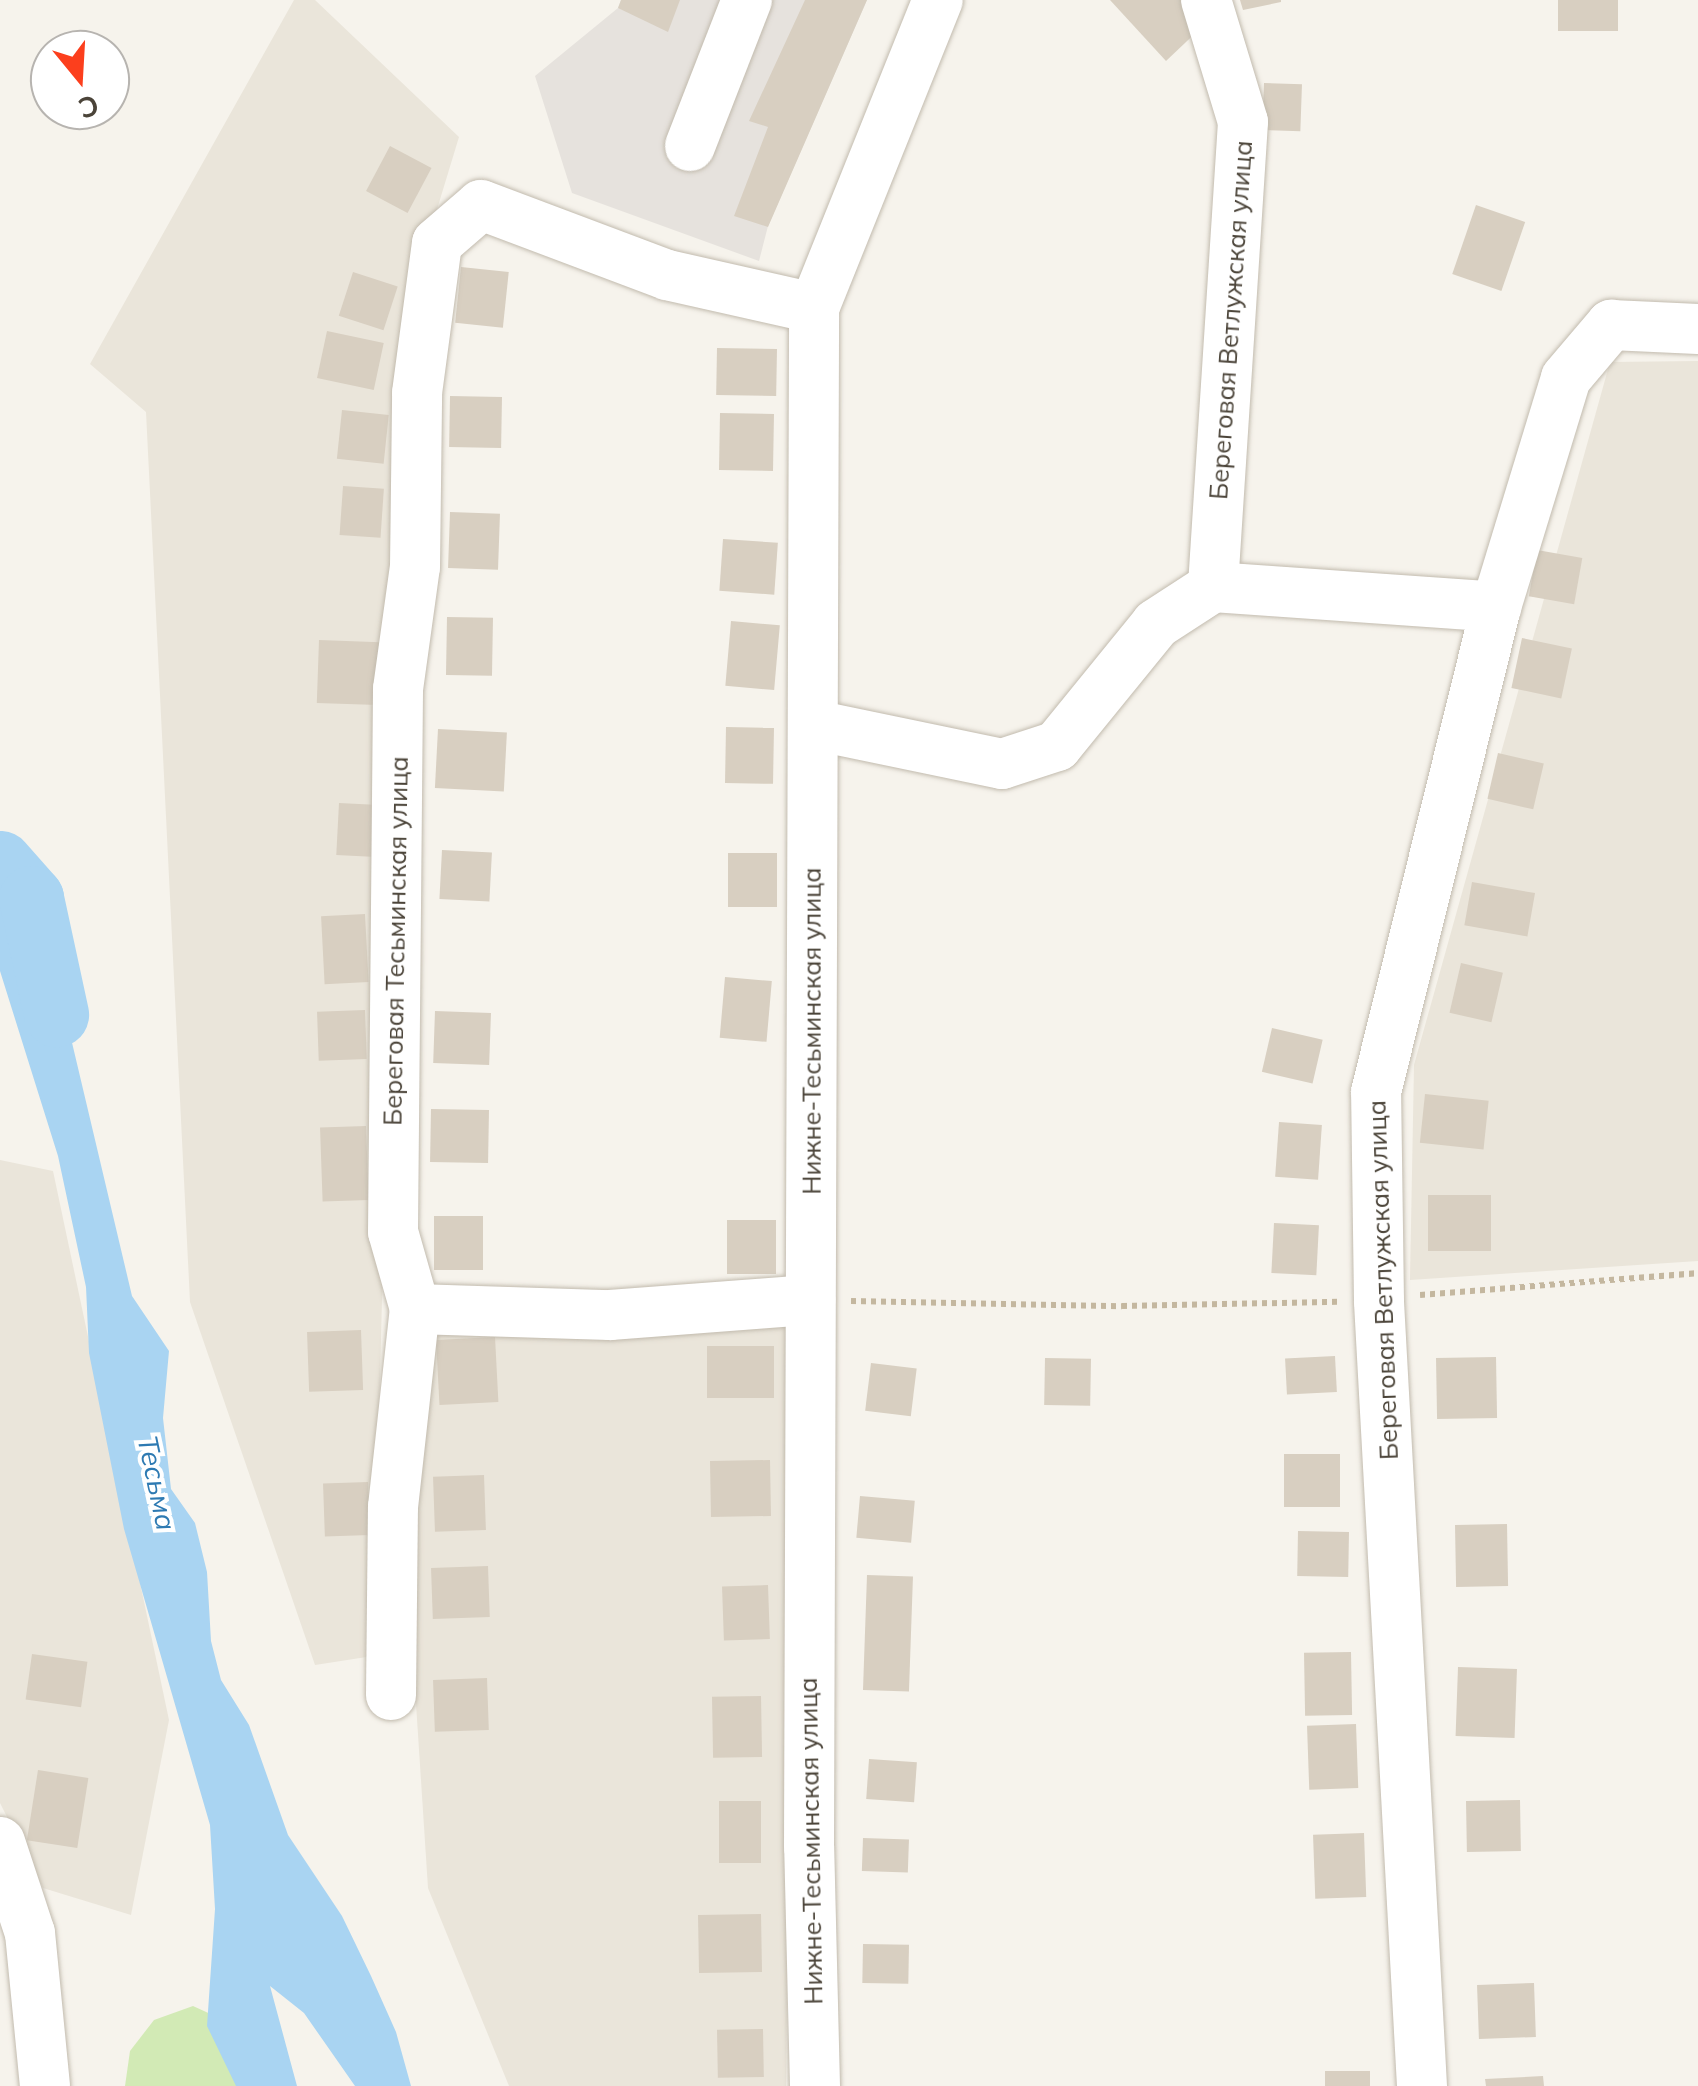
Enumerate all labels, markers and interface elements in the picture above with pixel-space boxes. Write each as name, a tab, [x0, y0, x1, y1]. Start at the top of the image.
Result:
north arrow	[30, 30, 130, 130]
text: С	[74, 87, 103, 127]
street label: Береговая Ветлужская улица	[1203, 139, 1259, 501]
street label: Береговая Тесьминская улица	[378, 756, 414, 1126]
street label: Нижне-Тесьминская улица	[797, 867, 827, 1195]
street label: Береговая Ветлужская улица	[1362, 1100, 1404, 1460]
water label: Тесьма	[131, 1433, 183, 1533]
street label: Нижне-Тесьминская улица	[793, 1677, 829, 2005]

